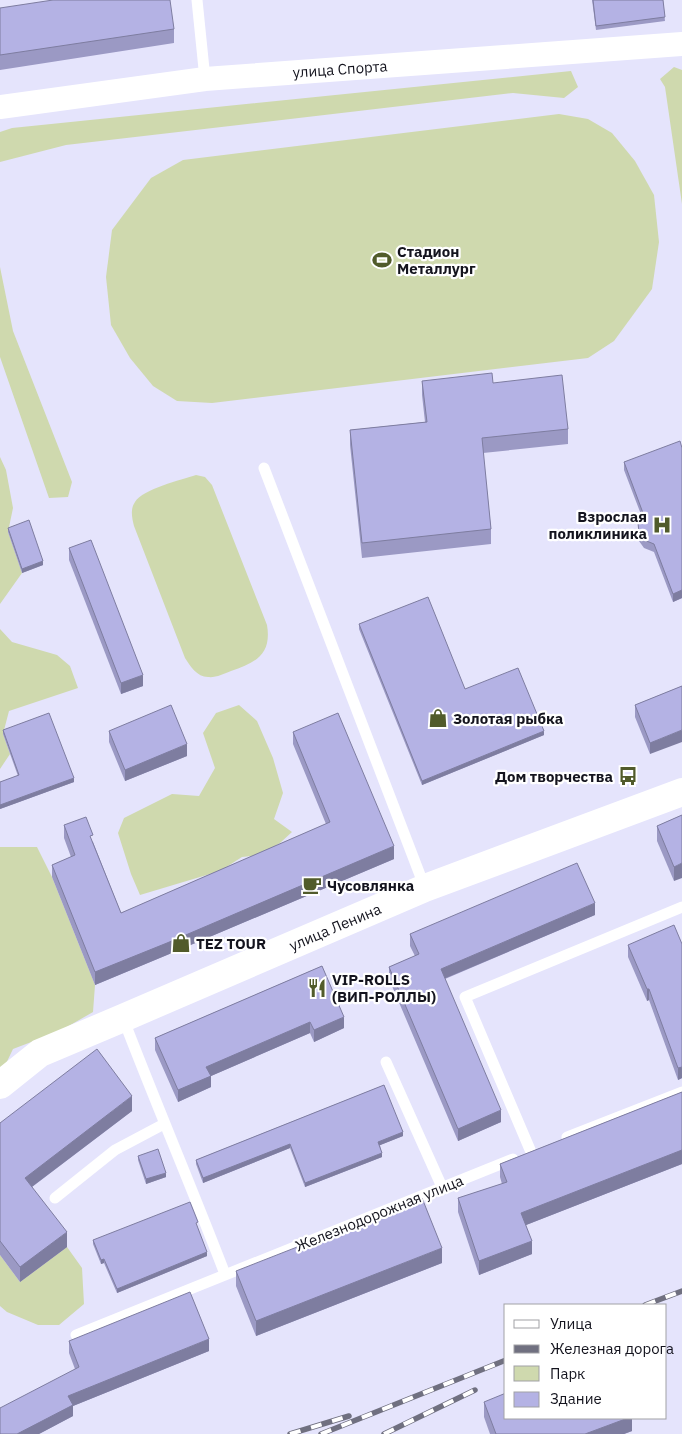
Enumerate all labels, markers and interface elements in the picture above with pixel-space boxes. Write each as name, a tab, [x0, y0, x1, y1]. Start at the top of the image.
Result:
street label: улица Спорта	[292, 56, 388, 82]
place label: Стадион Металлург	[397, 242, 476, 278]
sports icon: Стадион Металлург	[371, 249, 393, 271]
place label: Взрослая поликлиника	[549, 507, 647, 543]
hospital icon: Взрослая поликлиника	[651, 514, 673, 536]
shop icon: Золотая рыбка	[427, 707, 449, 729]
place label: Золотая рыбка	[453, 709, 564, 728]
bus stop icon: Дом творчества	[617, 765, 639, 787]
place label: Дом творчества	[495, 767, 613, 786]
cafe icon: Чусовлянка	[301, 874, 323, 896]
place label: Чусовлянка	[327, 876, 415, 895]
street label: улица Ленина	[286, 899, 384, 955]
shop icon: TEZ TOUR	[170, 932, 192, 954]
place label: TEZ TOUR	[196, 934, 266, 953]
place label: VIP-ROLLS (ВИП-РОЛЛЫ)	[332, 970, 436, 1006]
restaurant icon: VIP-ROLLS (ВИП-РОЛЛЫ)	[306, 977, 328, 999]
street label: Железнодорожная улица	[292, 1171, 466, 1255]
legend	[504, 1304, 667, 1419]
text: Улица	[550, 1314, 592, 1333]
text: Железная дорога	[550, 1339, 674, 1358]
text: Парк	[550, 1364, 585, 1383]
text: Здание	[550, 1389, 602, 1408]

